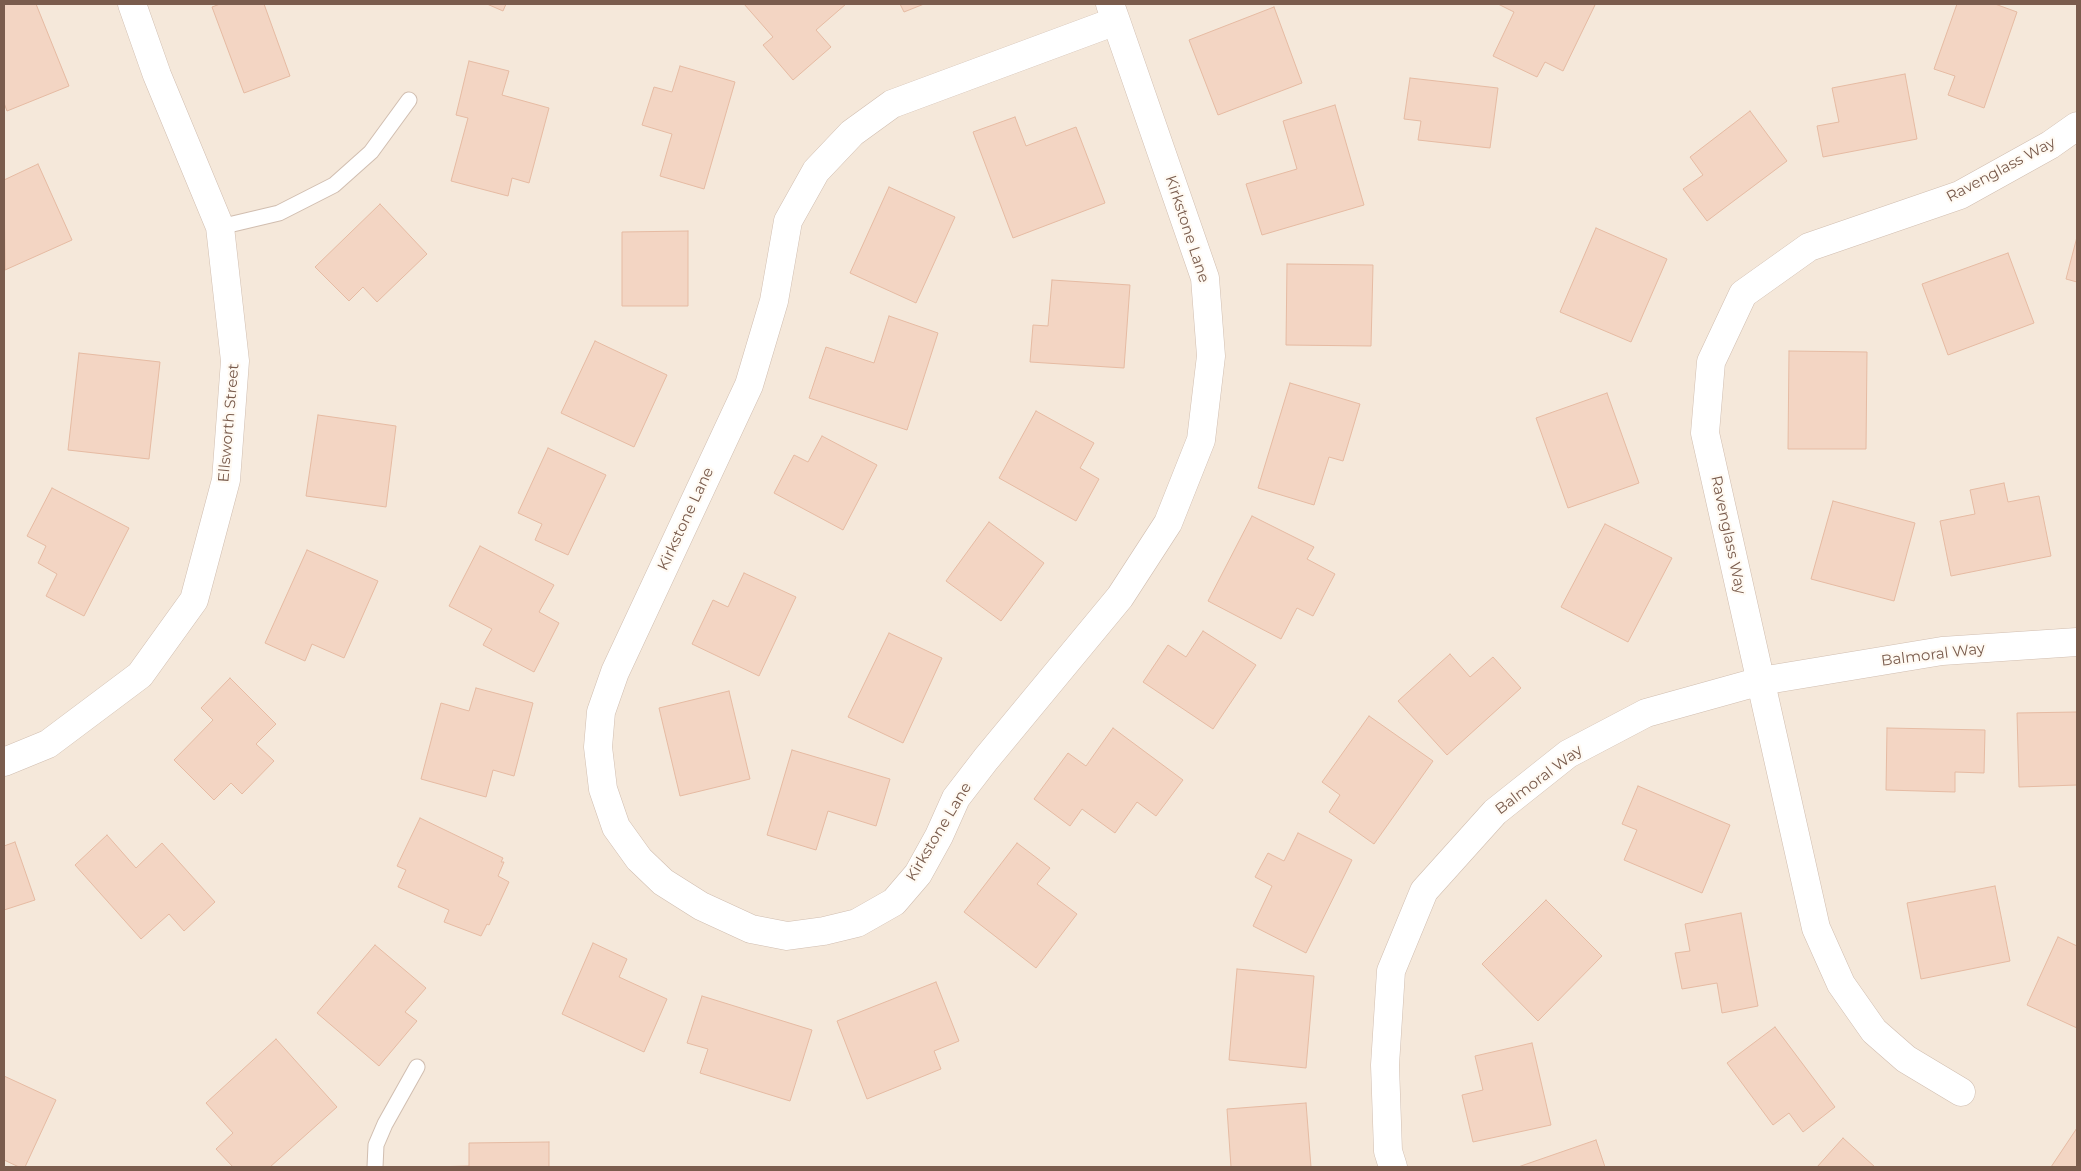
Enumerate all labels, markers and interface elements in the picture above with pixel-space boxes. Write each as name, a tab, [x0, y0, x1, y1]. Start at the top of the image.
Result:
street label: Ravenglass Way	[1943, 134, 2059, 206]
street label: Kirkstone Lane	[1161, 173, 1213, 285]
street label: Ellsworth Street	[215, 363, 243, 483]
street label: Kirkstone Lane	[654, 465, 718, 573]
street label: Ravenglass Way	[1707, 474, 1749, 596]
street label: Balmoral Way	[1880, 640, 1986, 670]
street label: Balmoral Way	[1492, 741, 1586, 819]
street label: Kirkstone Lane	[902, 779, 976, 885]

